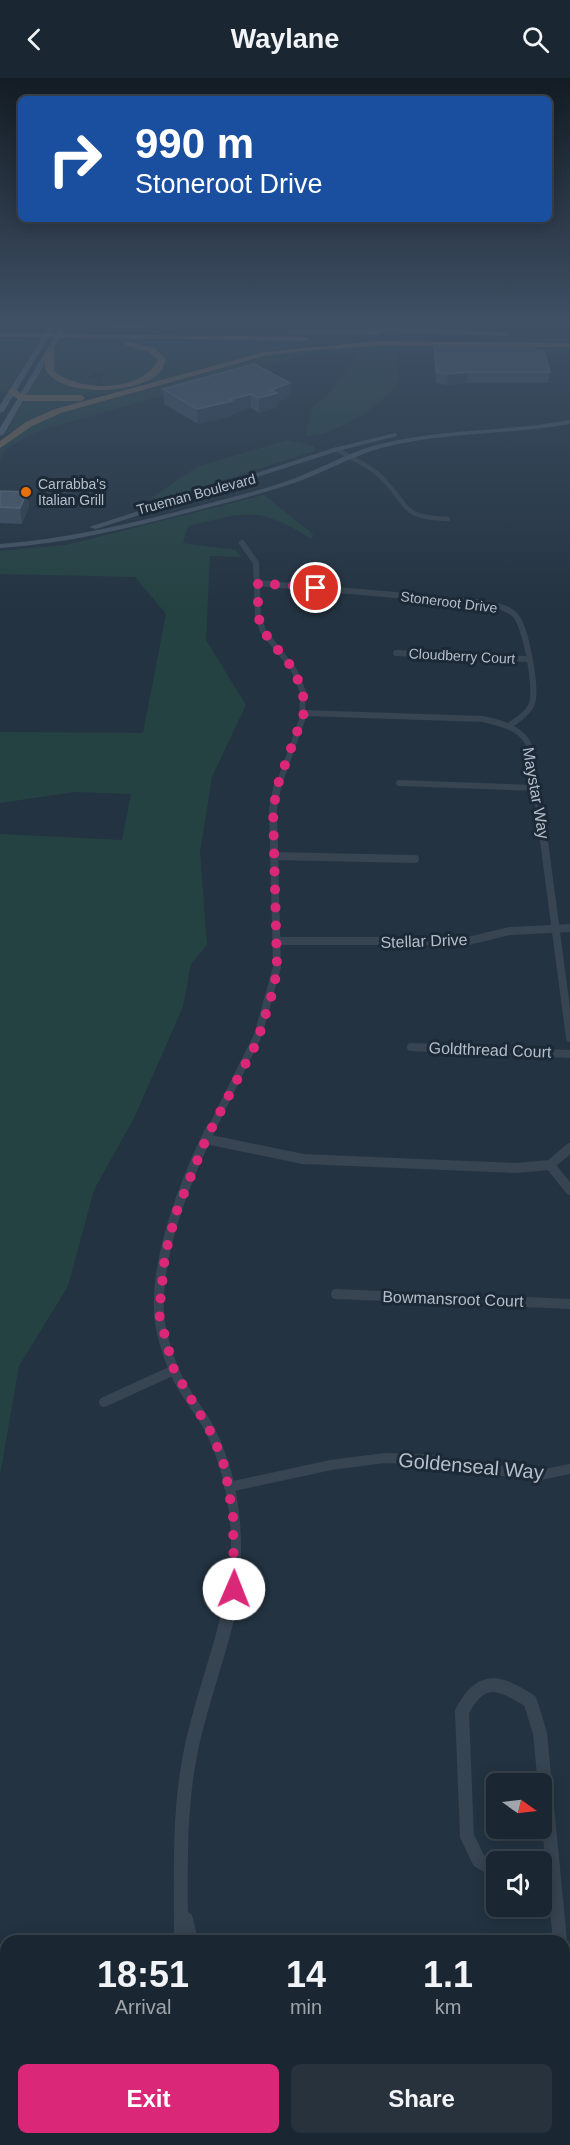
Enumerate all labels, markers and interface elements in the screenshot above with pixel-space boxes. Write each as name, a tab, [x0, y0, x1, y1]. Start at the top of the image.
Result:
icon: back	[18, 23, 51, 56]
icon: search	[519, 23, 552, 56]
text: Waylane	[231, 24, 339, 54]
icon: right	[36, 120, 114, 198]
text: 990 m	[135, 120, 254, 167]
text: Stoneroot Drive	[135, 169, 323, 199]
street label: Trueman Boulevard	[135, 470, 257, 518]
place label: Carrabba's Italian Grill	[38, 476, 106, 508]
marker: Carrabba's Italian Grill	[19, 485, 33, 499]
pin	[290, 562, 341, 613]
icon: arrive	[299, 571, 332, 604]
street label: Stoneroot Drive	[400, 588, 498, 616]
street label: Cloudberry Court	[408, 645, 516, 667]
street label: Maystar Way	[520, 746, 552, 840]
street label: Stellar Drive	[380, 931, 468, 951]
street label: Goldthread Court	[428, 1039, 552, 1061]
street label: Bowmansroot Court	[382, 1288, 525, 1310]
street label: Goldenseal Way	[397, 1449, 545, 1483]
position arrow	[202, 1557, 266, 1621]
north arrow	[486, 1773, 552, 1839]
map controls	[486, 1773, 552, 1917]
button: sound	[486, 1851, 552, 1917]
text: 18:51	[97, 1954, 189, 1995]
text: 14	[286, 1954, 326, 1995]
text: 1.1	[423, 1954, 473, 1995]
text: Arrival	[115, 1996, 171, 2018]
text: min	[290, 1996, 322, 2018]
text: km	[435, 1996, 461, 2018]
button: Exit	[18, 2064, 279, 2133]
button: Share	[291, 2064, 552, 2133]

